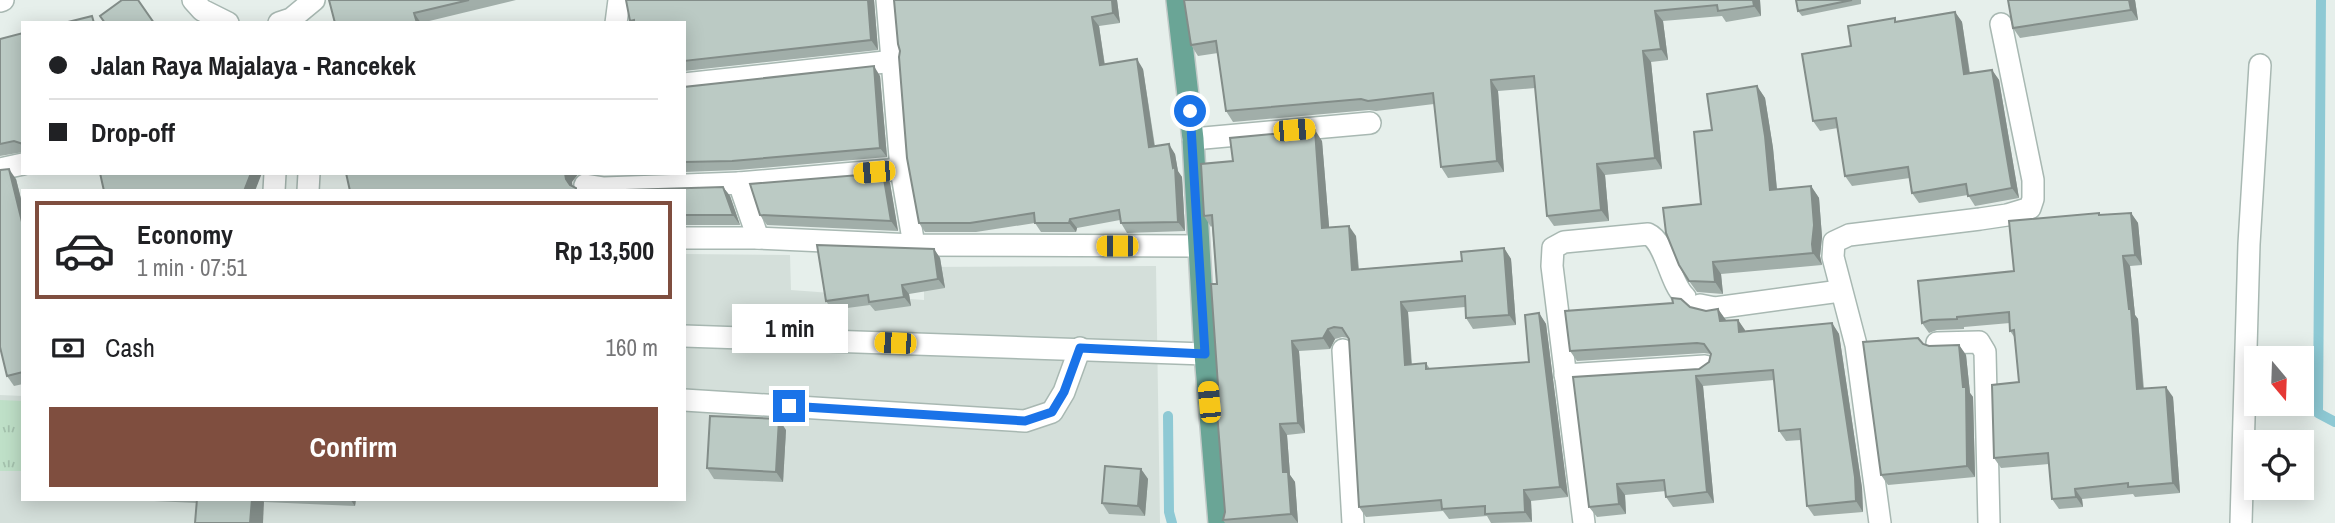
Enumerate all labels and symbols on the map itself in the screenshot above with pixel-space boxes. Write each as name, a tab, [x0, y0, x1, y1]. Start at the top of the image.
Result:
route start	[1174, 95, 1206, 127]
car	[1273, 118, 1316, 142]
car	[853, 160, 896, 184]
car	[1097, 236, 1139, 257]
callout: 1 min	[731, 304, 847, 354]
car	[874, 332, 917, 354]
north arrow	[2244, 346, 2314, 416]
car	[1197, 380, 1222, 424]
route end	[773, 390, 805, 422]

